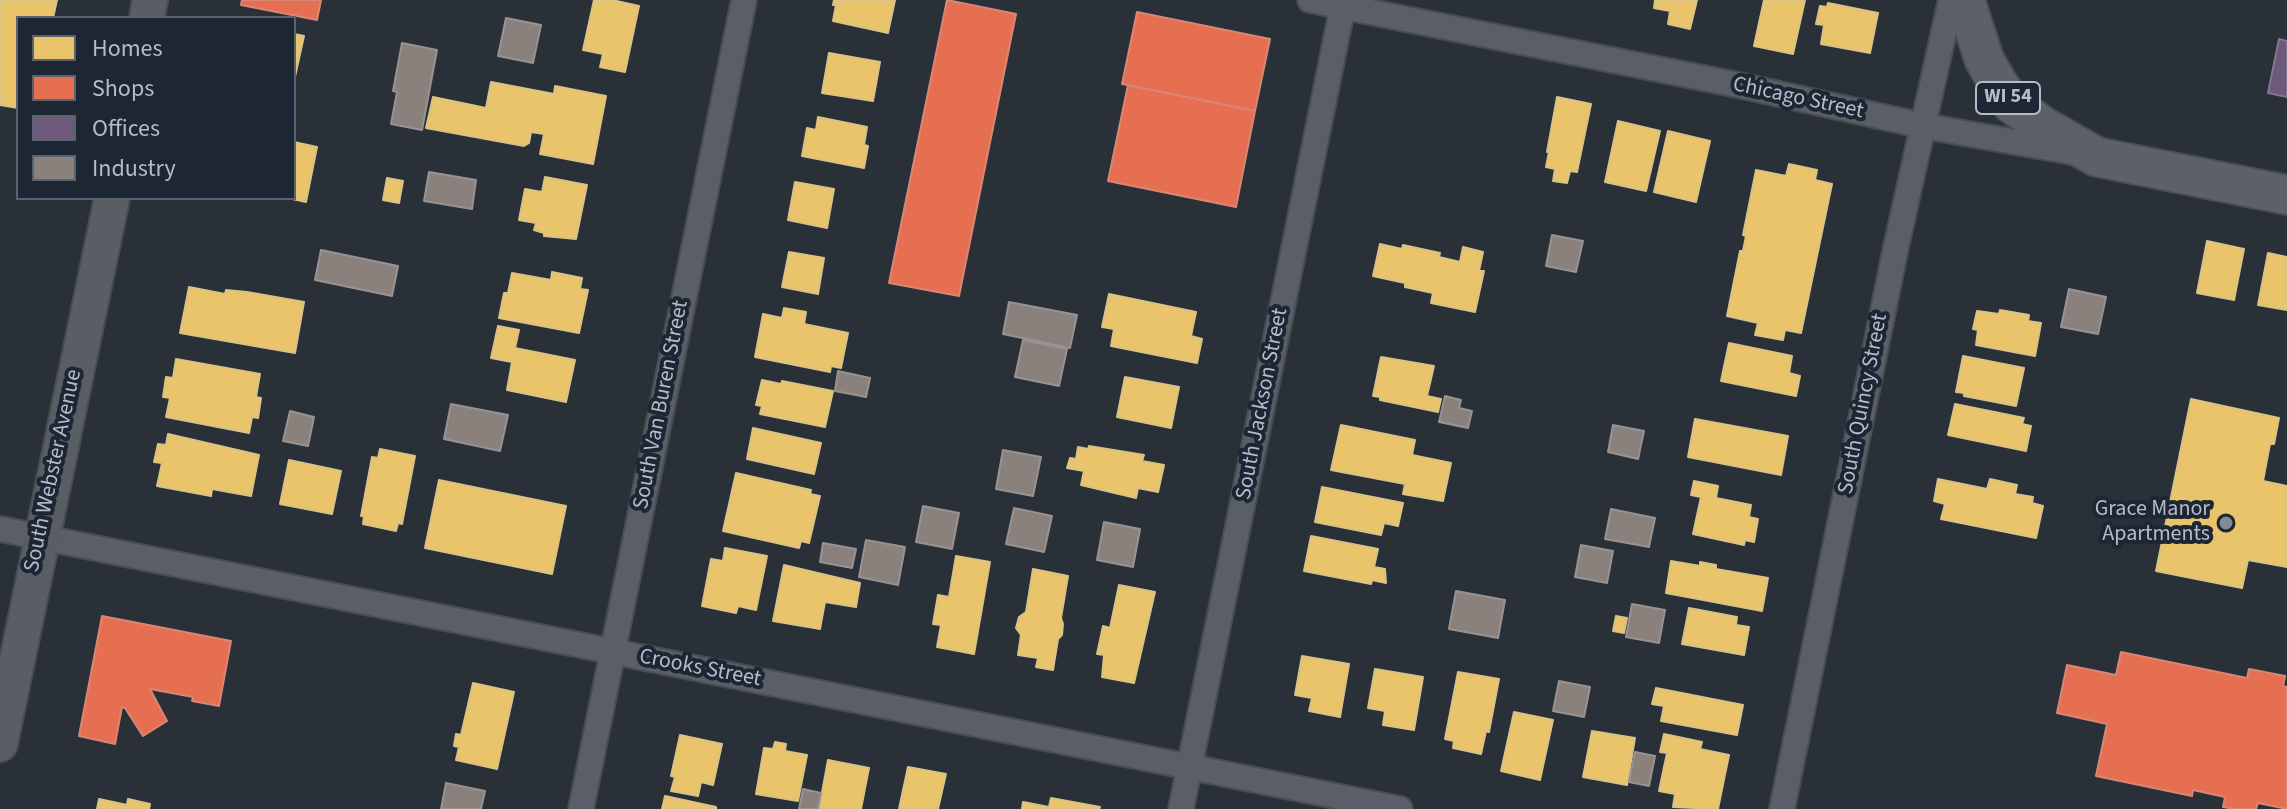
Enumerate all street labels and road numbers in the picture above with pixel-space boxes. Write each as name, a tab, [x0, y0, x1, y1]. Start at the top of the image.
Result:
street label: Chicago Street	[1730, 72, 1866, 126]
road number: WI 54	[1976, 82, 2040, 114]
street label: South Van Buren Street	[629, 298, 695, 512]
street label: South Jackson Street	[1231, 306, 1295, 502]
street label: South Quincy Street	[1834, 311, 1894, 497]
street label: South Webster Avenue	[20, 367, 88, 575]
street label: Crooks Street	[637, 644, 763, 694]

